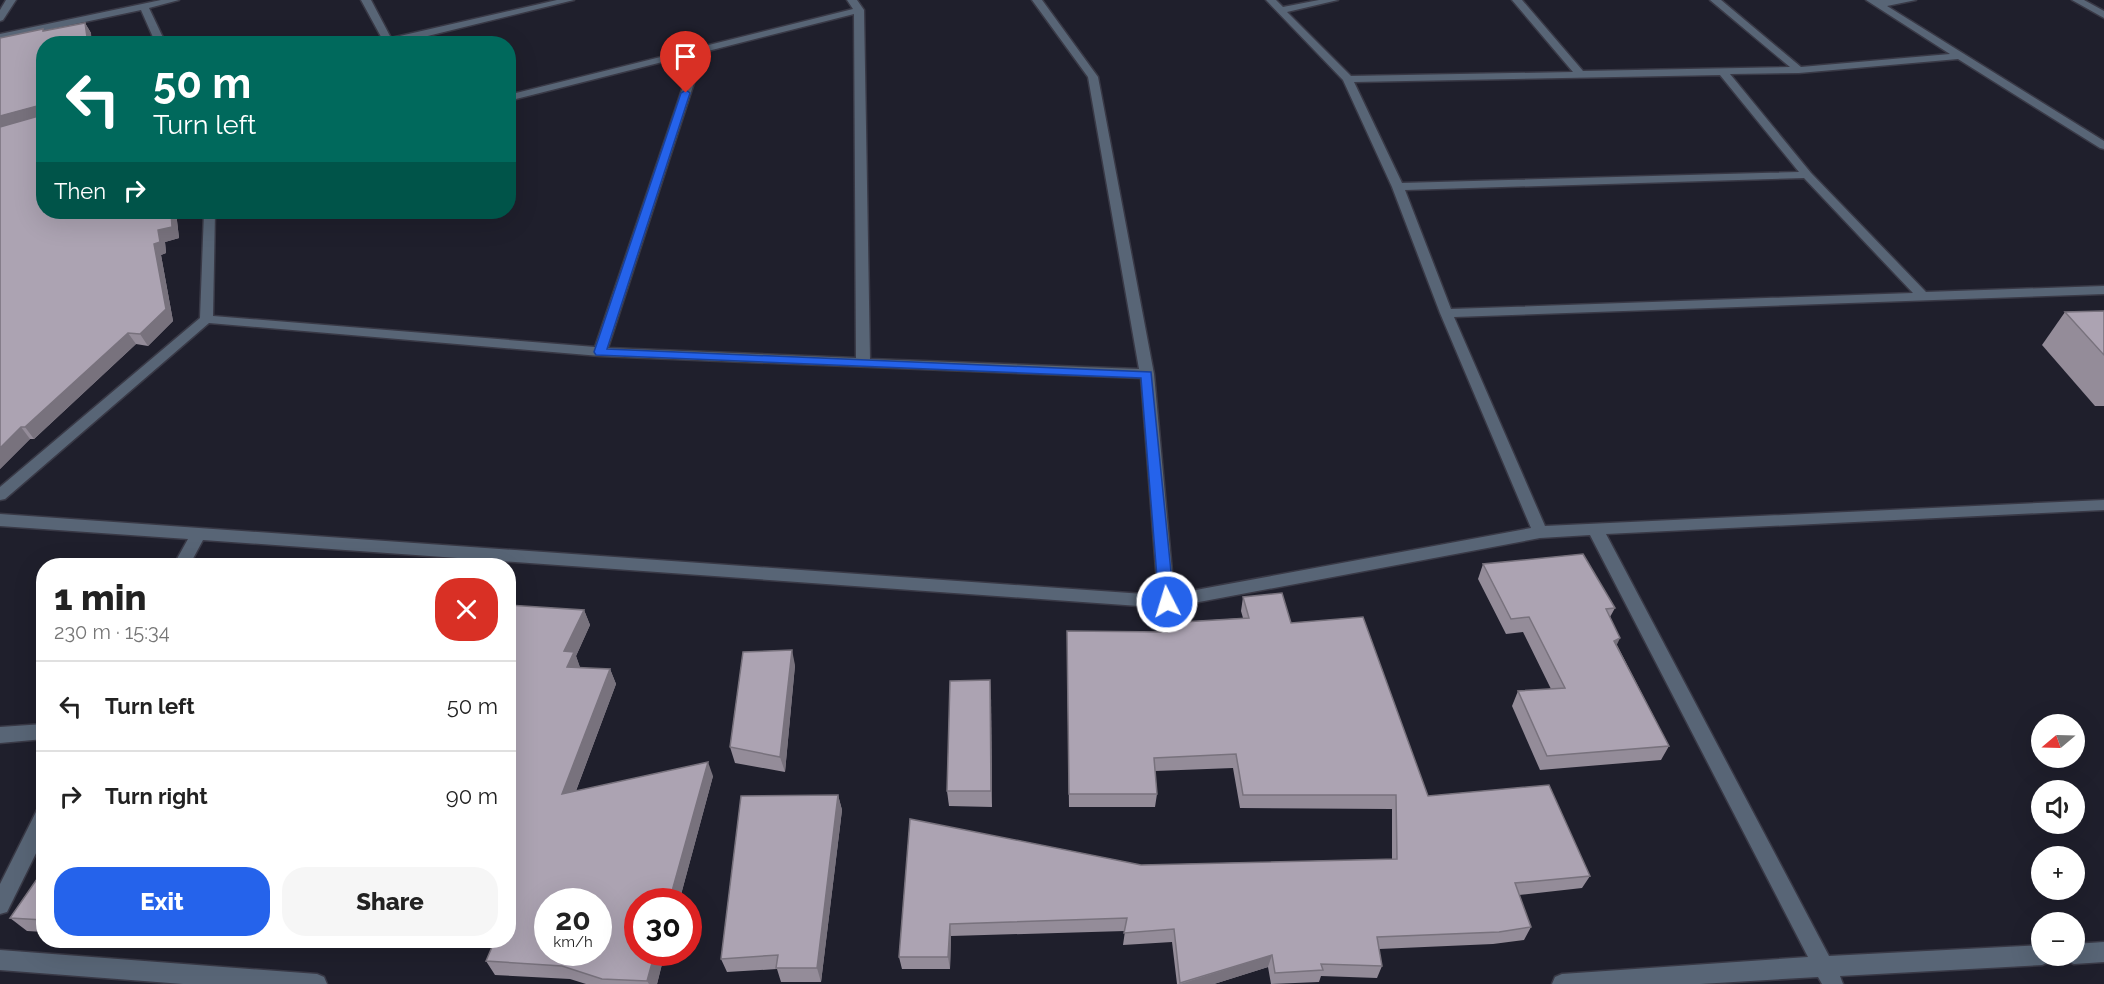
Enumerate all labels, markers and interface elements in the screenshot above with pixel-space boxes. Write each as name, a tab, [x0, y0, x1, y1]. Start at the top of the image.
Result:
pin	[660, 31, 711, 93]
icon: arrive	[669, 40, 702, 73]
text: 50 m	[153, 59, 251, 108]
icon: left	[54, 60, 132, 138]
text: Turn left	[153, 109, 256, 140]
icon: right	[118, 174, 151, 207]
text: Then	[54, 178, 106, 204]
position arrow	[1135, 570, 1199, 634]
text: 1 min	[54, 576, 146, 618]
button: close	[435, 578, 498, 641]
text: 230 m · 15:34	[54, 620, 170, 644]
icon: left	[54, 690, 87, 723]
text: Turn left	[105, 693, 195, 719]
text: 50 m	[447, 693, 498, 719]
north arrow	[2031, 714, 2085, 768]
map controls	[2031, 714, 2085, 966]
icon: right	[54, 780, 87, 813]
button: sound	[2031, 780, 2085, 834]
text: Turn right	[105, 783, 208, 809]
text: 90 m	[446, 783, 498, 809]
button: +	[2031, 846, 2085, 900]
button: Exit	[54, 867, 270, 936]
button: Share	[282, 867, 498, 936]
speed limit sign: 30	[624, 888, 702, 966]
text: 20	[555, 902, 591, 937]
button: −	[2031, 912, 2085, 966]
text: km/h	[553, 933, 593, 951]

